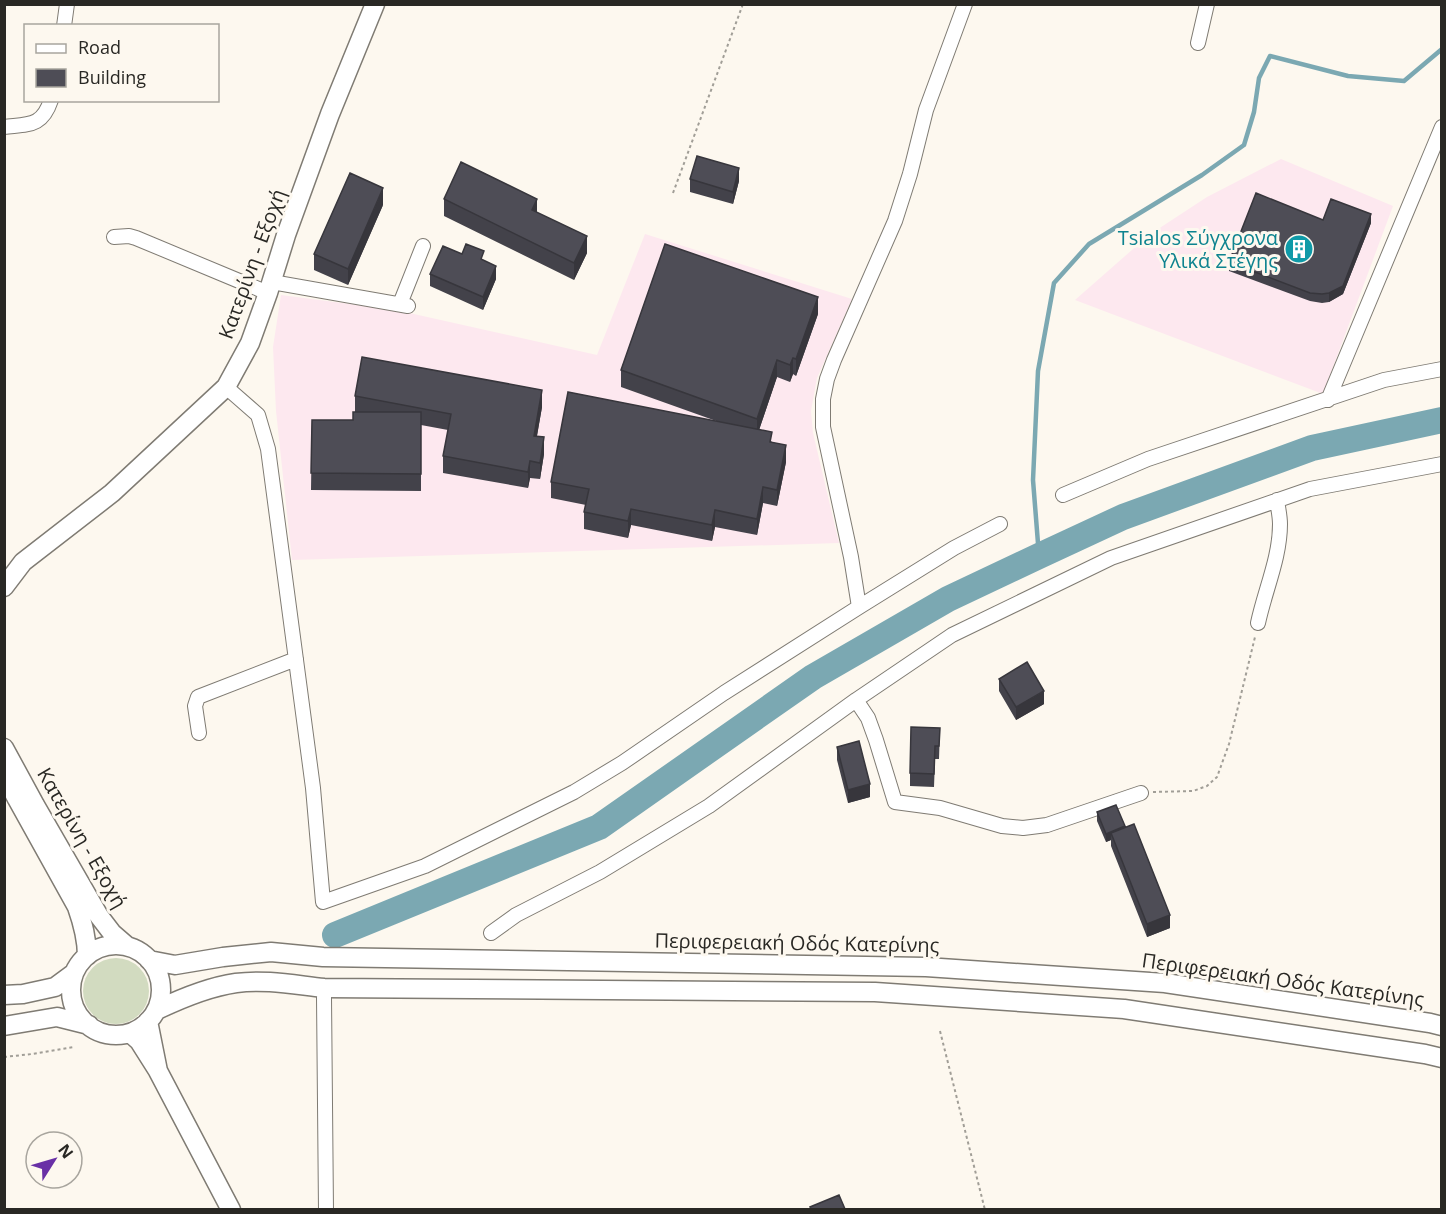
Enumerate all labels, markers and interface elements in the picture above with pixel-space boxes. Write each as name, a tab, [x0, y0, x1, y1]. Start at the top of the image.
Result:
legend	[24, 24, 219, 102]
text: Road	[78, 35, 121, 59]
text: Building	[78, 65, 146, 89]
street label: Κατερίνη - Εξοχή	[212, 185, 291, 343]
place label: Tsialos Σύγχρονα Υλικά Στέγης	[1118, 224, 1278, 274]
building icon: Tsialos Σύγχρονα Υλικά Στέγης	[1283, 233, 1315, 265]
street label: Κατερίνη - Εξοχή	[31, 763, 134, 913]
street label: Περιφερειακή Οδός Κατερίνης	[654, 927, 940, 958]
street label: Περιφερειακή Οδός Κατερίνης	[1140, 946, 1426, 1013]
north arrow	[24, 1130, 84, 1190]
text: N	[53, 1139, 79, 1163]

